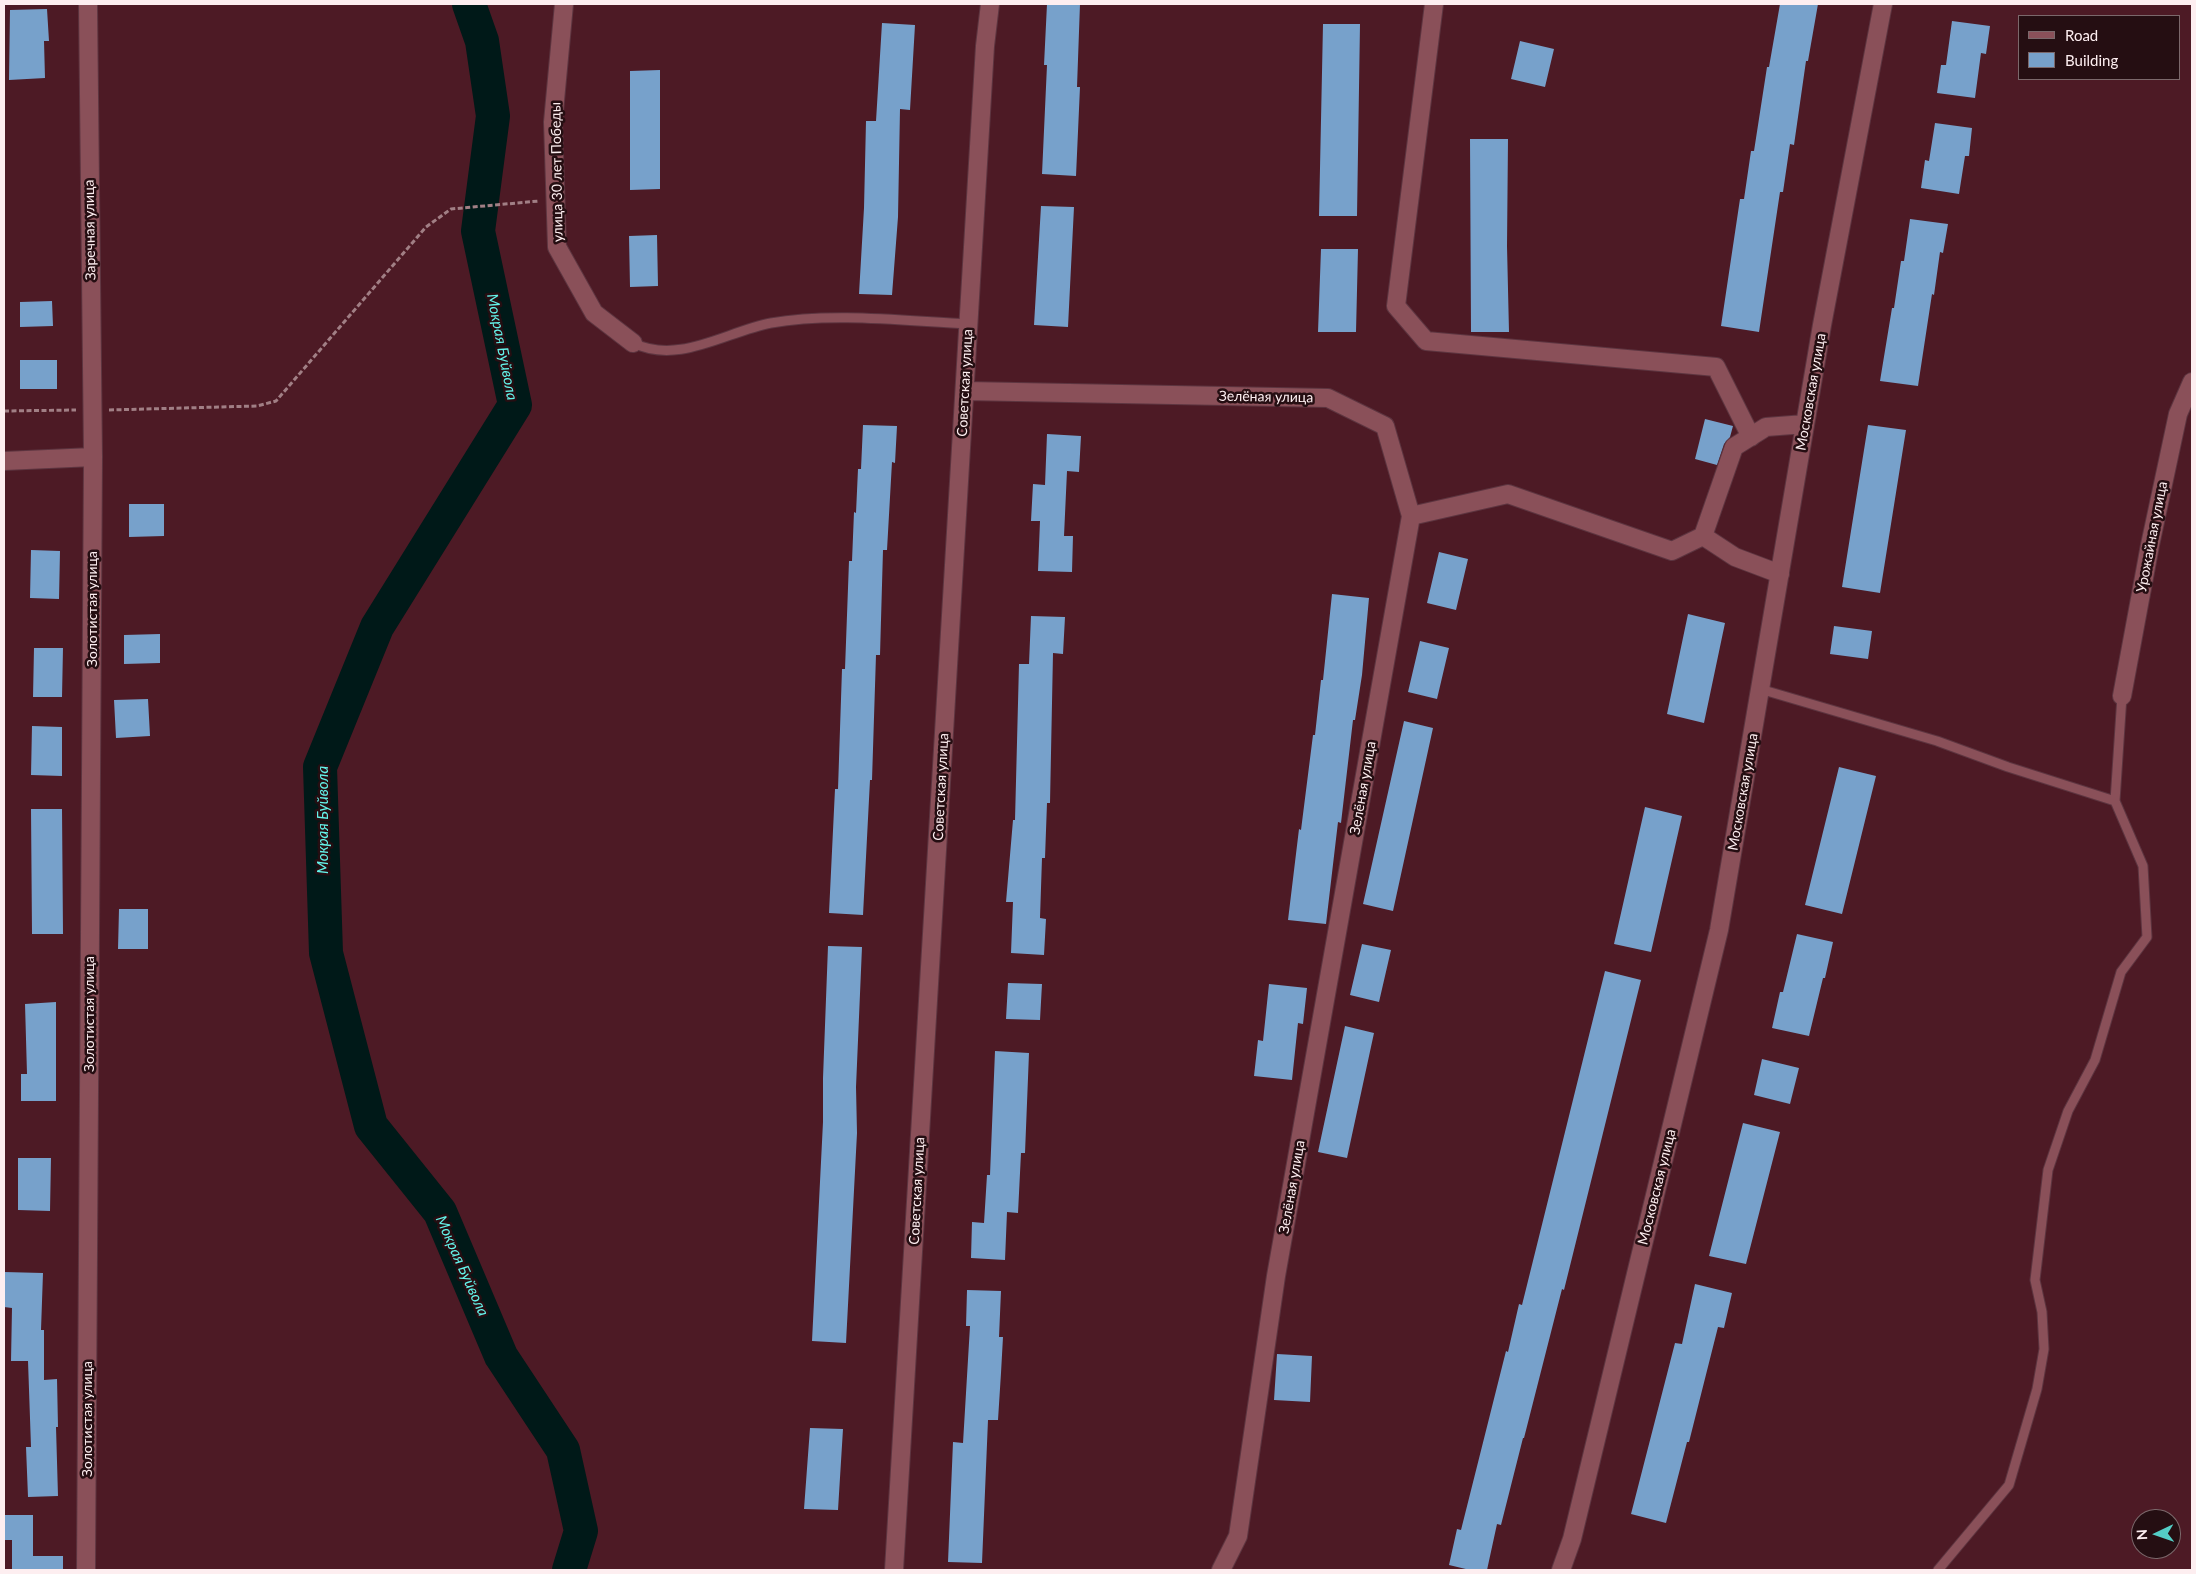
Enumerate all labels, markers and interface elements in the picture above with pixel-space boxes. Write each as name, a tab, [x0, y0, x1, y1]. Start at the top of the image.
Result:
legend	[2018, 15, 2181, 80]
text: Road	[2065, 26, 2098, 44]
text: Building	[2065, 51, 2118, 69]
street label: улица 30 лет Победы	[547, 102, 567, 242]
street label: Заречная улица	[81, 179, 99, 281]
water label: Мокрая Буйвола	[483, 292, 521, 402]
street label: Советская улица	[954, 329, 976, 437]
street label: Московская улица	[1792, 332, 1830, 452]
street label: Зелёная улица	[1219, 388, 1313, 406]
street label: Урожайная улица	[2133, 480, 2171, 594]
street label: Золотистая улица	[84, 551, 100, 667]
street label: Московская улица	[1724, 732, 1762, 852]
street label: Советская улица	[930, 733, 952, 841]
street label: Зелёная улица	[1347, 740, 1379, 836]
water label: Мокрая Буйвола	[314, 766, 332, 874]
street label: Золотистая улица	[81, 956, 97, 1072]
street label: Московская улица	[1634, 1127, 1680, 1247]
street label: Советская улица	[906, 1137, 928, 1245]
street label: Зелёная улица	[1276, 1139, 1308, 1235]
water label: Мокрая Буйвола	[432, 1213, 492, 1319]
street label: Золотистая улица	[79, 1361, 95, 1477]
north arrow	[2131, 1509, 2181, 1559]
text: N	[2133, 1529, 2150, 1541]

